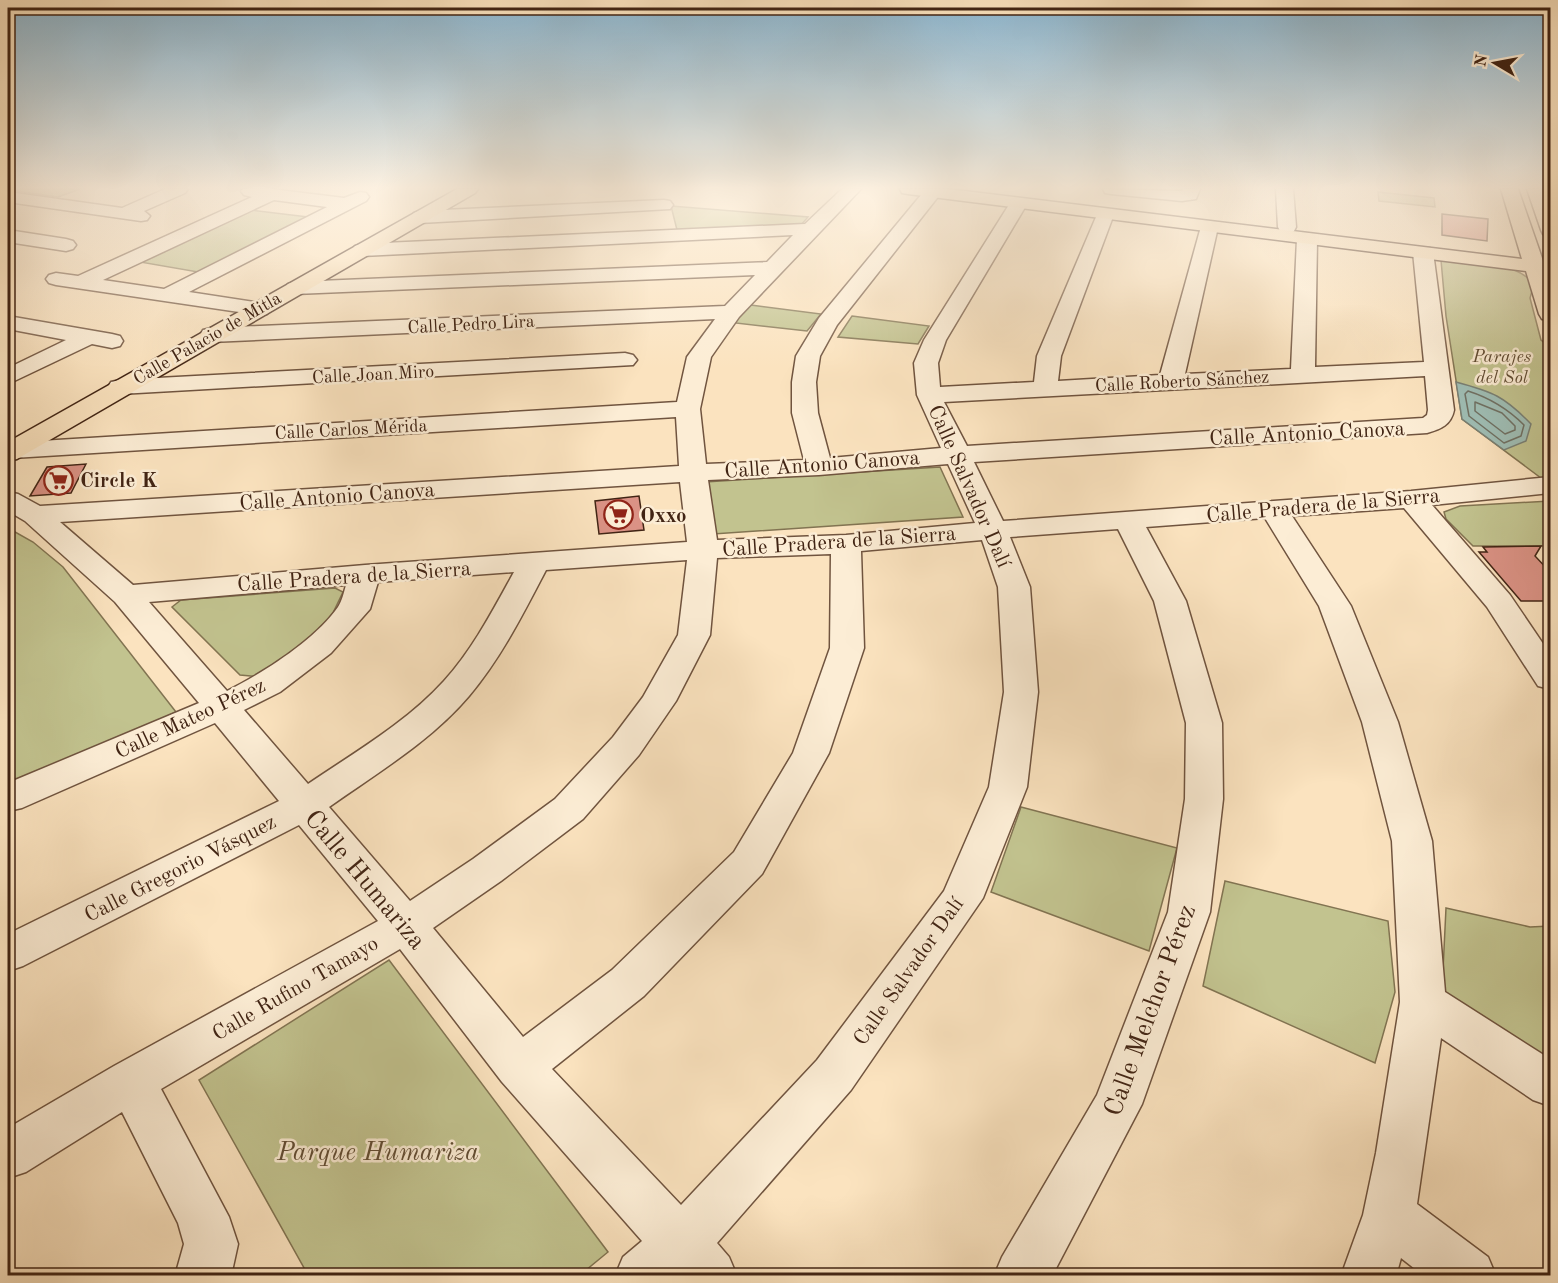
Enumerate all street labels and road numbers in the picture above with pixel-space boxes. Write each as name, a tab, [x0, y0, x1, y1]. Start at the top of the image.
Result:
street label: Calle Palacio de Mitla	[130, 289, 285, 389]
street label: Calle Pedro Lira	[407, 313, 535, 337]
street label: Calle Joan Miro	[311, 363, 435, 387]
street label: Calle Roberto Sánchez	[1094, 368, 1270, 396]
street label: Calle Salvador Dalí	[923, 402, 1014, 571]
street label: Calle Carlos Mérida	[274, 417, 428, 443]
street label: Calle Antonio Canova	[1209, 419, 1405, 450]
street label: Calle Antonio Canova	[724, 448, 921, 483]
street label: Calle Antonio Canova	[239, 480, 436, 515]
street label: Calle Pradera de la Sierra	[1205, 486, 1441, 527]
street label: Calle Pradera de la Sierra	[721, 524, 957, 561]
street label: Calle Pradera de la Sierra	[236, 559, 472, 596]
street label: Calle Mateo Pérez	[112, 675, 269, 763]
street label: Calle Humariza	[299, 806, 430, 955]
street label: Calle Gregorio Vásquez	[82, 812, 280, 927]
street label: Calle Salvador Dalí	[850, 894, 968, 1050]
street label: Calle Melchor Pérez	[1101, 901, 1201, 1120]
street label: Calle Rufino Tamayo	[209, 933, 382, 1045]

